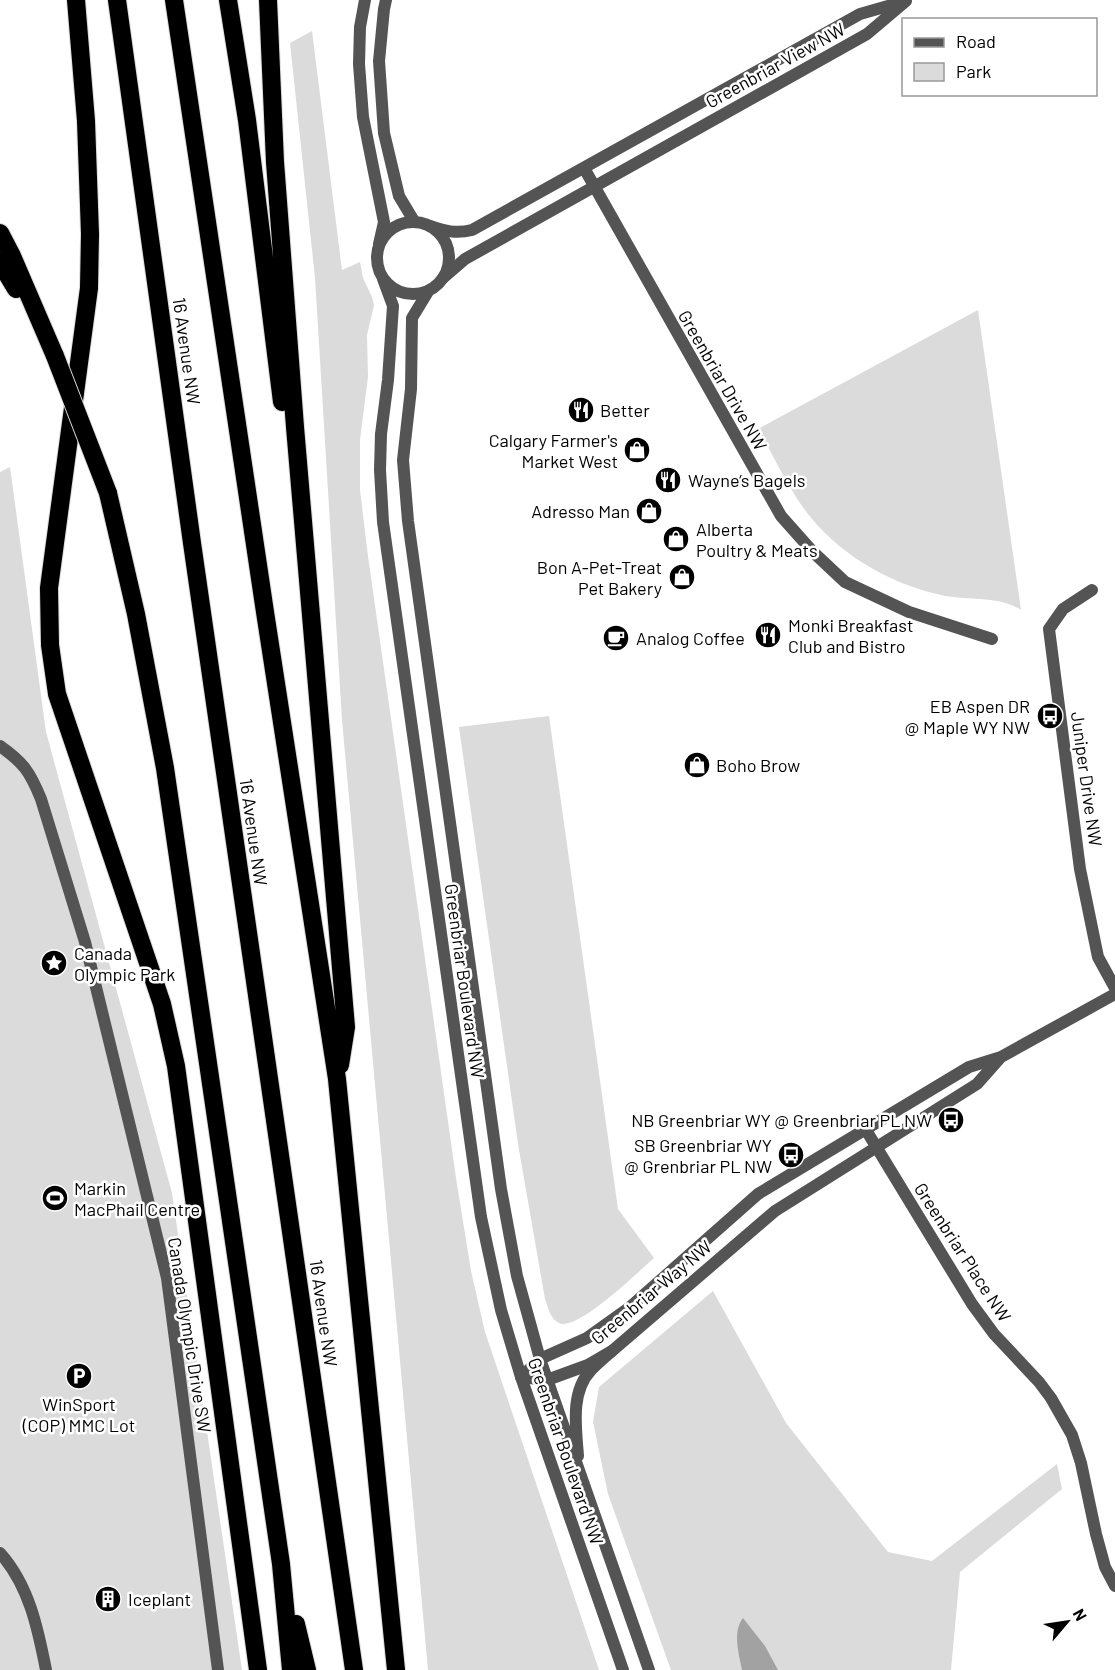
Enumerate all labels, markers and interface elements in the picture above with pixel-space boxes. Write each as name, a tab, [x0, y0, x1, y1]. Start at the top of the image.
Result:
street label: Greenbriar View NW	[702, 18, 849, 112]
legend	[902, 18, 1097, 96]
text: Road	[956, 30, 996, 52]
text: Park	[956, 60, 991, 82]
street label: 16 Avenue NW	[169, 296, 205, 406]
street label: Greenbriar Drive NW	[674, 306, 772, 454]
restaurant icon: Better	[566, 395, 596, 425]
place label: Better	[600, 399, 650, 421]
place label: Calgary Farmer's Market West	[489, 429, 618, 472]
shop icon: Calgary Farmer's Market West	[622, 435, 652, 465]
restaurant icon: Wayne’s Bagels	[653, 465, 683, 495]
place label: Wayne’s Bagels	[688, 469, 805, 491]
shop icon: Adresso Man	[634, 496, 664, 526]
place label: Adresso Man	[531, 500, 630, 522]
place label: Alberta Poultry & Meats	[696, 518, 818, 561]
shop icon: Alberta Poultry & Meats	[661, 524, 691, 554]
place label: Bon A-Pet-Treat Pet Bakery	[537, 556, 662, 599]
shop icon: Bon A-Pet-Treat Pet Bakery	[667, 562, 697, 592]
place label: Monki Breakfast Club and Bistro	[788, 614, 914, 657]
restaurant icon: Monki Breakfast Club and Bistro	[753, 620, 783, 650]
cafe icon: Analog Coffee	[601, 623, 631, 653]
place label: Analog Coffee	[636, 627, 745, 649]
place label: EB Aspen DR @ Maple WY NW	[905, 695, 1030, 738]
bus stop icon: EB Aspen DR @ Maple WY NW	[1035, 701, 1065, 731]
street label: Juniper Drive NW	[1067, 710, 1107, 848]
shop icon: Boho Brow	[682, 750, 712, 780]
place label: Boho Brow	[716, 754, 800, 776]
street label: 16 Avenue NW	[236, 777, 272, 887]
street label: Greenbriar Boulevard NW	[440, 882, 490, 1080]
place label: Canada Olympic Park	[74, 942, 175, 985]
place icon: Canada Olympic Park	[39, 948, 69, 978]
bus stop icon: NB Greenbriar WY @ Greenbriar PL NW	[936, 1105, 966, 1135]
place label: NB Greenbriar WY @ Greenbriar PL NW	[631, 1109, 932, 1131]
place label: SB Greenbriar WY @ Grenbriar PL NW	[624, 1134, 772, 1177]
bus stop icon: SB Greenbriar WY @ Grenbriar PL NW	[776, 1140, 806, 1170]
place label: Markin MacPhail Centre	[74, 1177, 200, 1220]
street label: Greenbriar Place NW	[910, 1178, 1016, 1326]
sports icon: Markin MacPhail Centre	[40, 1183, 70, 1213]
street label: Greenbriar Way NW	[586, 1235, 716, 1349]
street label: Canada Olympic Drive SW	[164, 1236, 216, 1434]
street label: 16 Avenue NW	[306, 1258, 342, 1368]
street label: Greenbriar Boulevard NW	[524, 1355, 608, 1548]
parking icon: WinSport (COP) MMC Lot	[64, 1361, 94, 1391]
place label: WinSport (COP) MMC Lot	[22, 1393, 135, 1436]
building icon: Iceplant	[93, 1584, 123, 1614]
place label: Iceplant	[128, 1588, 191, 1610]
north arrow	[1037, 1592, 1097, 1652]
text: N	[1070, 1605, 1091, 1624]

